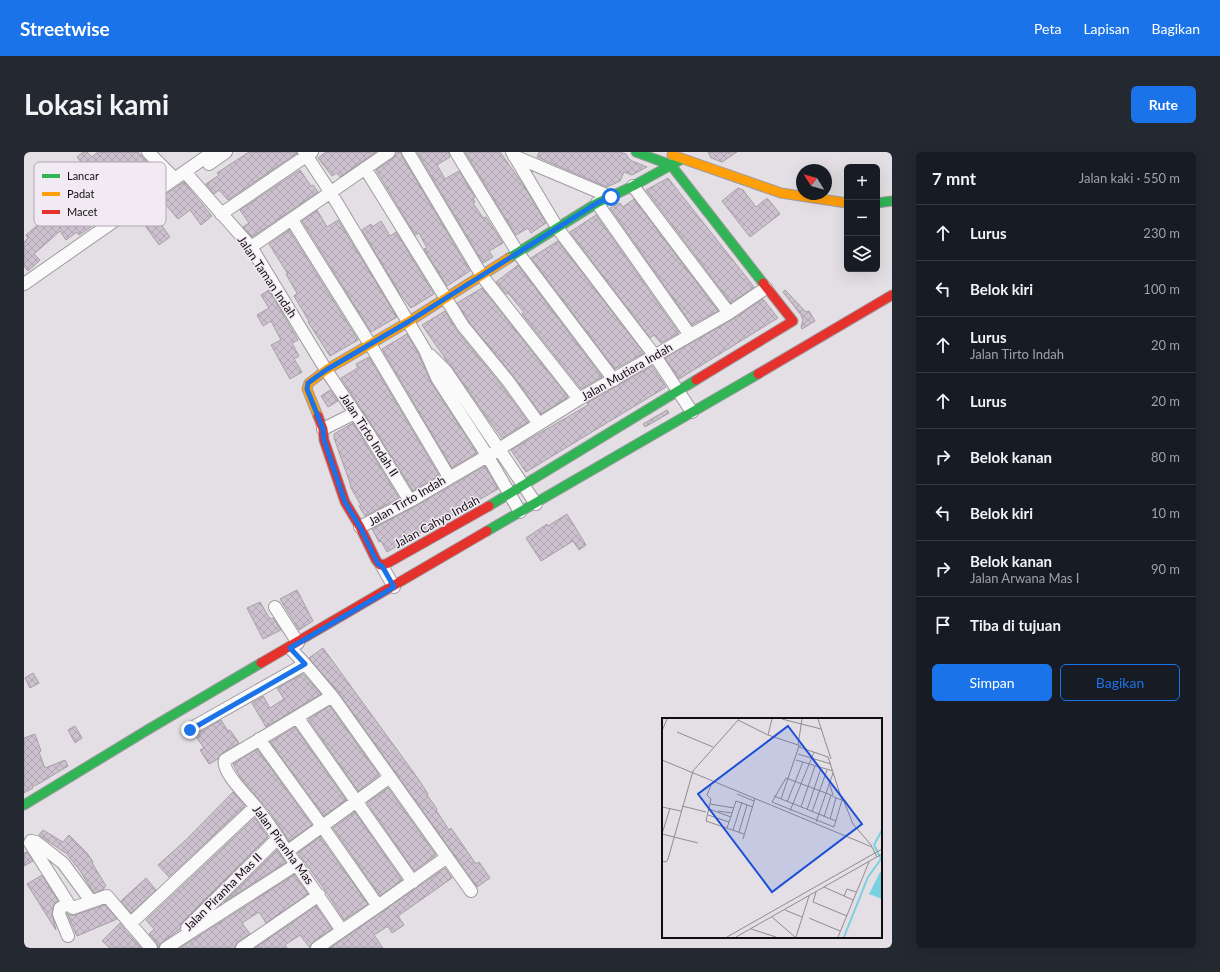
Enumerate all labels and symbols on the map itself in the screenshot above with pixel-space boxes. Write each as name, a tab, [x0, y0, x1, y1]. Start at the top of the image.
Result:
legend	[34, 162, 166, 226]
north arrow	[796, 164, 832, 200]
text: Lancar	[67, 169, 99, 182]
text: Padat	[67, 187, 94, 200]
route start	[602, 188, 620, 206]
text: Macet	[67, 205, 97, 218]
street label: Jalan Taman Indah	[234, 233, 300, 321]
street label: Jalan Mutiara Indah	[578, 339, 675, 404]
street label: Jalan Tirto Indah II	[337, 390, 402, 479]
street label: Jalan Tirto Indah	[365, 472, 448, 529]
street label: Jalan Cahyo Indah	[392, 492, 482, 551]
inset map	[662, 718, 882, 938]
route end	[181, 721, 199, 739]
street label: Jalan Piranha Mas	[250, 802, 317, 887]
street label: Jalan Piranha Mas II	[181, 850, 265, 934]

